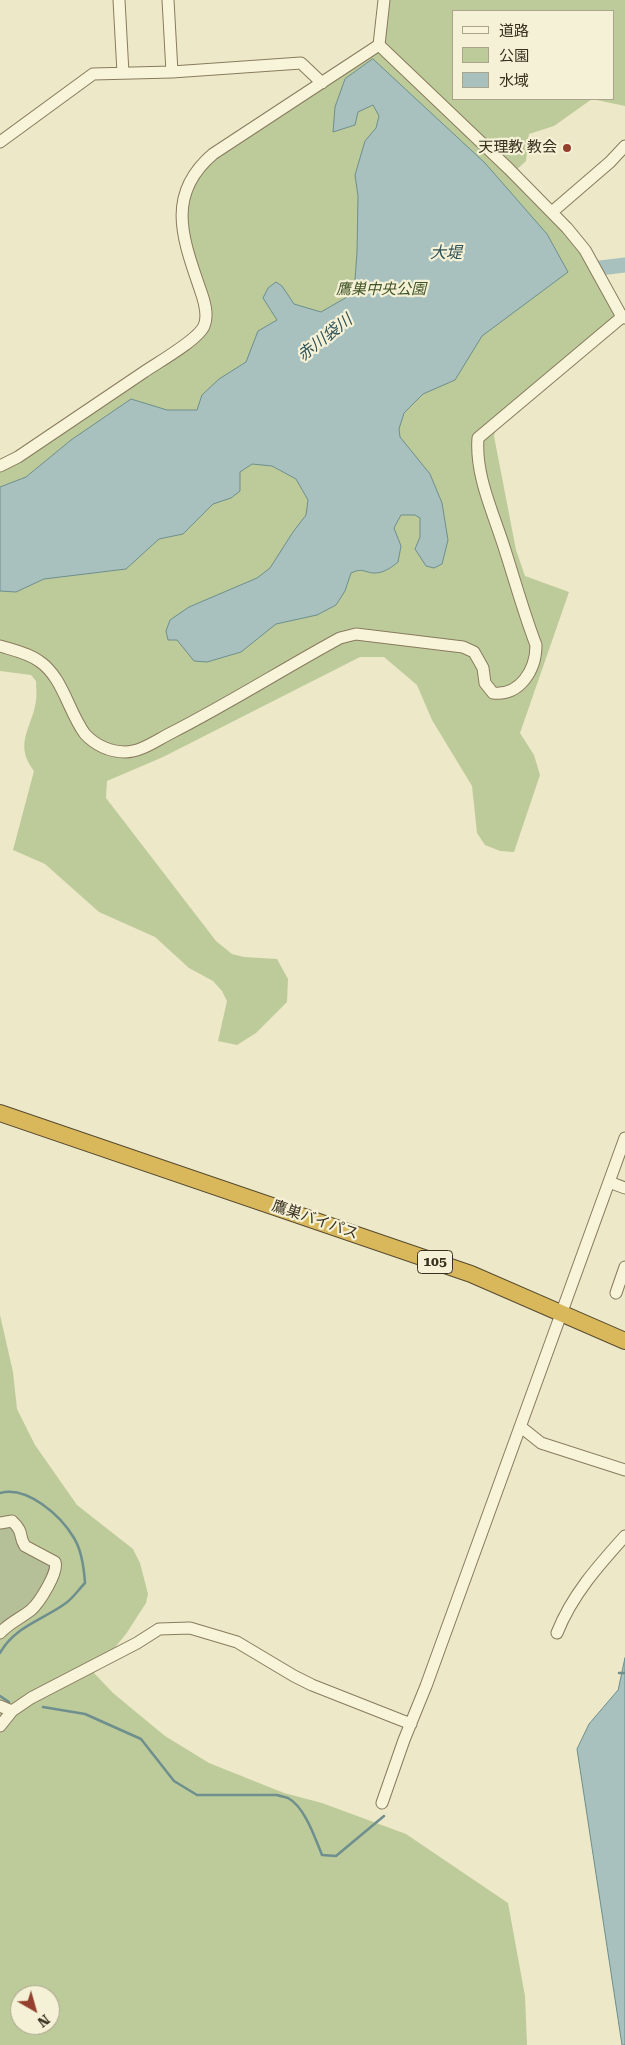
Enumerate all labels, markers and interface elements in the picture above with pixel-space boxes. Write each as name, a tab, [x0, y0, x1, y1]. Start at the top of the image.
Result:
legend	[452, 10, 615, 100]
text: 道路	[499, 22, 529, 40]
text: 公園	[499, 47, 529, 65]
text: 水域	[499, 72, 529, 90]
place label: 天理教 教会	[478, 139, 557, 157]
marker: 天理教 教会	[561, 142, 573, 154]
water label: 大堤	[430, 243, 462, 263]
park label: 鷹巣中央公園	[336, 281, 426, 299]
water label: 赤川袋川	[294, 311, 356, 365]
street label: 鷹巣バイパス	[270, 1197, 360, 1243]
road number: 105	[418, 1250, 452, 1274]
north arrow	[10, 1985, 60, 2035]
text: N	[34, 2011, 53, 2031]

